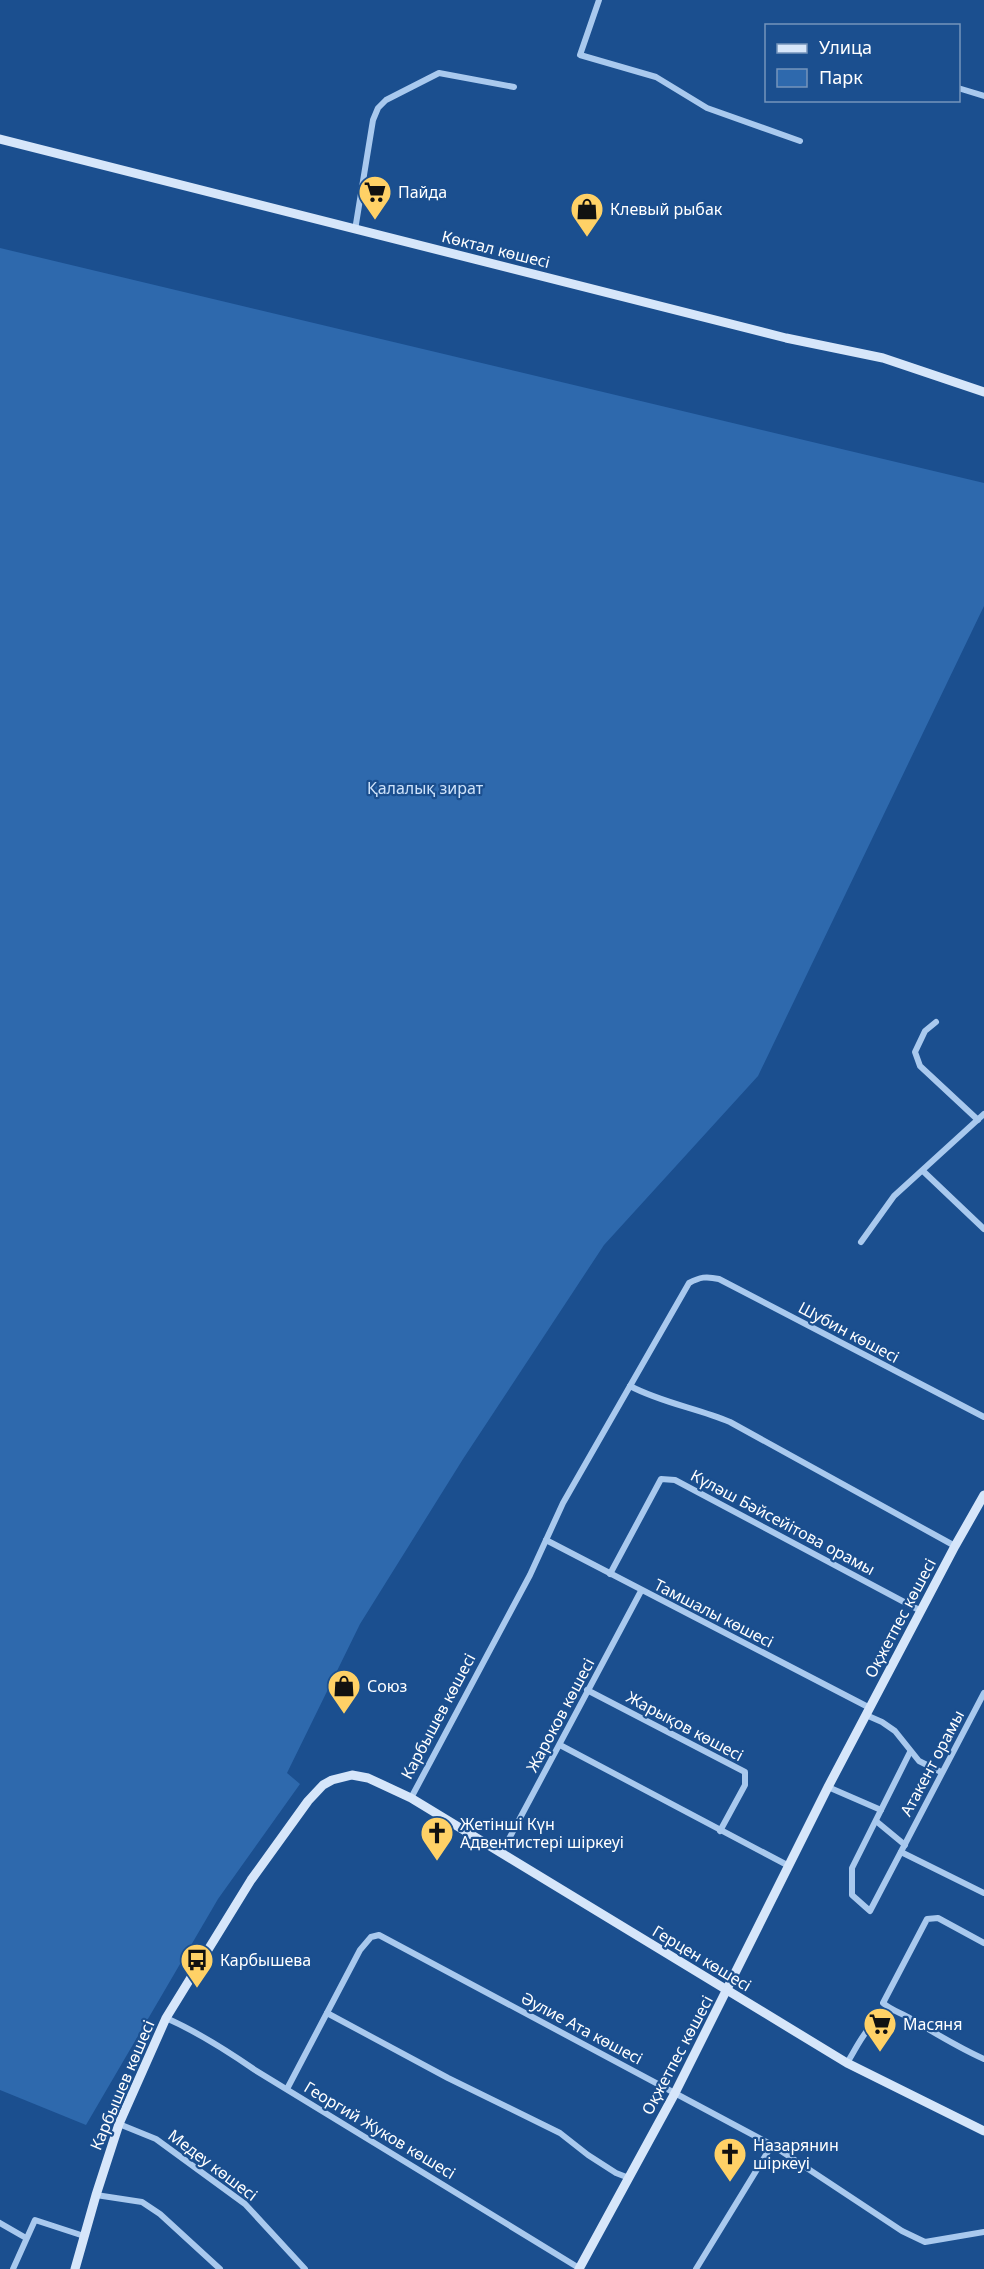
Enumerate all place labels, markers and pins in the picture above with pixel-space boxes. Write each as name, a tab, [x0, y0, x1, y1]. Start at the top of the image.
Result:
supermarket icon: Пайда	[357, 174, 393, 221]
place label: Пайда	[398, 181, 447, 203]
shop icon: Клевый рыбак	[569, 191, 605, 238]
place label: Клевый рыбак	[610, 198, 723, 220]
shop icon: Союз	[326, 1668, 362, 1715]
place label: Союз	[367, 1675, 408, 1697]
place label: Жетінші Күн Адвентистері шіркеуі	[460, 1813, 624, 1853]
church icon: Жетінші Күн Адвентистері шіркеуі	[419, 1815, 455, 1862]
bus stop icon: Карбышева	[179, 1942, 215, 1989]
place label: Карбышева	[220, 1949, 311, 1971]
supermarket icon: Масяня	[862, 2006, 898, 2053]
place label: Масяня	[903, 2013, 962, 2035]
place label: Назарянин шіркеуі	[753, 2134, 839, 2174]
church icon: Назарянин шіркеуі	[712, 2136, 748, 2183]

